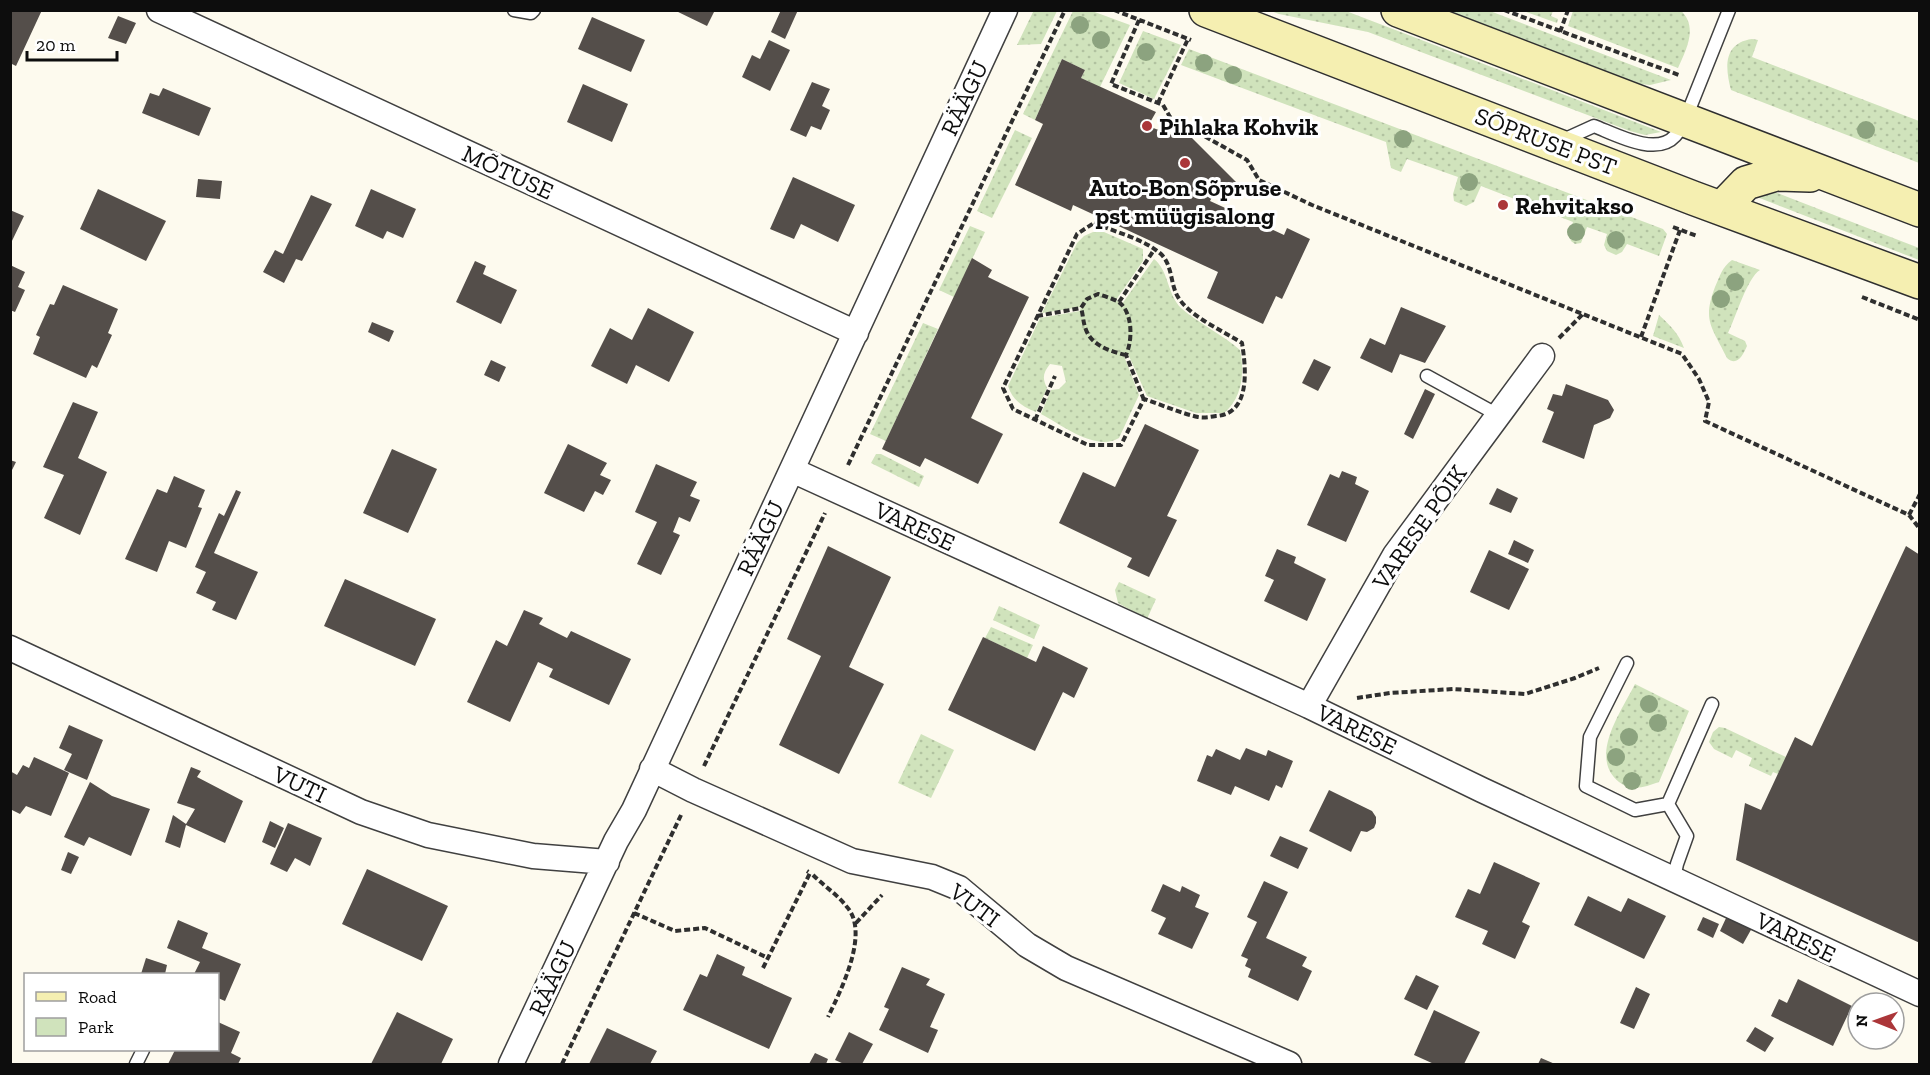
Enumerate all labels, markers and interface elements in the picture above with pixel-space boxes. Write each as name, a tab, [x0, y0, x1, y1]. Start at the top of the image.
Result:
scale bar	[27, 24, 117, 62]
text: 20 m	[36, 34, 76, 56]
street label: RÄÄGU	[934, 56, 994, 140]
street label: SÕPRUSE PST	[1471, 101, 1621, 181]
place label: Pihlaka Kohvik	[1159, 112, 1318, 141]
marker: Pihlaka Kohvik	[1140, 119, 1154, 133]
street label: MÕTUSE	[458, 138, 558, 206]
marker: Auto-Bon Sõpruse pst müügisalong	[1178, 156, 1192, 170]
place label: Auto-Bon Sõpruse pst müügisalong	[1089, 173, 1282, 230]
place label: Rehvitakso	[1515, 191, 1634, 220]
marker: Rehvitakso	[1496, 198, 1510, 212]
street label: VARESE PÕIK	[1365, 459, 1473, 595]
street label: VARESE	[869, 494, 960, 557]
street label: RÄÄGU	[730, 496, 790, 580]
street label: VARESE	[1311, 697, 1402, 761]
street label: VUTI	[268, 759, 331, 809]
street label: VUTI	[943, 876, 1006, 933]
street label: VARESE	[1750, 905, 1841, 969]
street label: RÄÄGU	[522, 936, 582, 1020]
legend	[24, 973, 219, 1051]
text: Road	[78, 986, 117, 1008]
north arrow	[1846, 991, 1906, 1051]
text: N	[1852, 1014, 1871, 1027]
text: Park	[78, 1016, 114, 1038]

